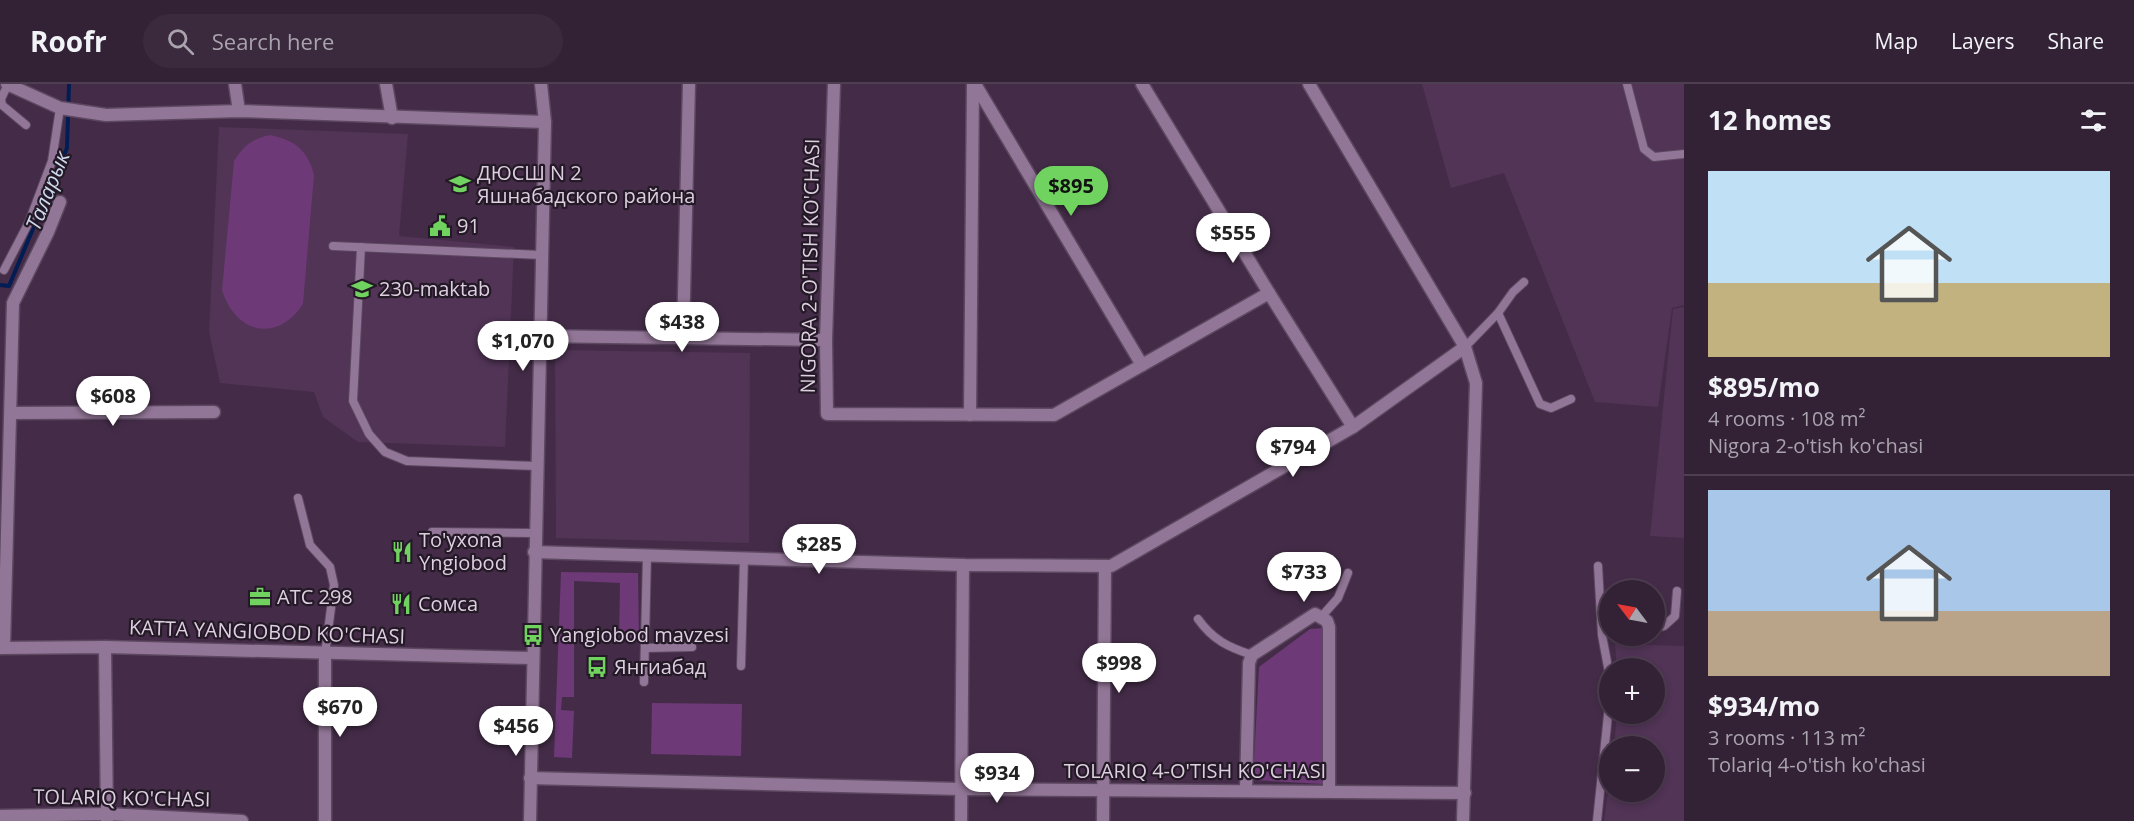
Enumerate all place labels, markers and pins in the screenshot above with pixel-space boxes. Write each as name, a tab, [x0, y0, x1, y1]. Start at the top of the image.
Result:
place label: ДЮСШ N 2 Яшнабадского района	[477, 159, 695, 209]
pin: $895	[1035, 166, 1107, 217]
school or university icon: ДЮСШ N 2 Яшнабадского района	[448, 172, 472, 196]
place label: 91	[457, 212, 480, 239]
pin: $555	[1197, 213, 1269, 264]
public building icon: 91	[428, 214, 452, 238]
place label: 230-maktab	[379, 275, 490, 302]
school or university icon: 230-maktab	[350, 277, 374, 301]
pin: $438	[646, 302, 718, 353]
pin: $1,070	[474, 321, 572, 372]
pin: $608	[77, 376, 149, 427]
pin: $794	[1257, 427, 1329, 478]
pin: $285	[783, 524, 855, 575]
place label: To'yxona Yngiobod	[419, 526, 507, 576]
restaurant icon: To'yxona Yngiobod	[390, 540, 414, 564]
pin: $733	[1268, 552, 1340, 603]
place label: АТС 298	[277, 583, 353, 610]
office icon: АТС 298	[248, 585, 272, 609]
place label: Сомса	[418, 590, 478, 617]
restaurant icon: Сомса	[389, 592, 413, 616]
place label: Yangiobod mavzesi	[550, 621, 729, 648]
bus stop icon: Yangiobod mavzesi	[521, 623, 545, 647]
pin: $998	[1083, 643, 1155, 694]
place label: Янгиабад	[614, 653, 707, 680]
bus stop icon: Янгиабад	[585, 655, 609, 679]
pin: $670	[304, 687, 376, 738]
pin: $456	[480, 706, 552, 757]
pin: $934	[961, 753, 1033, 804]

